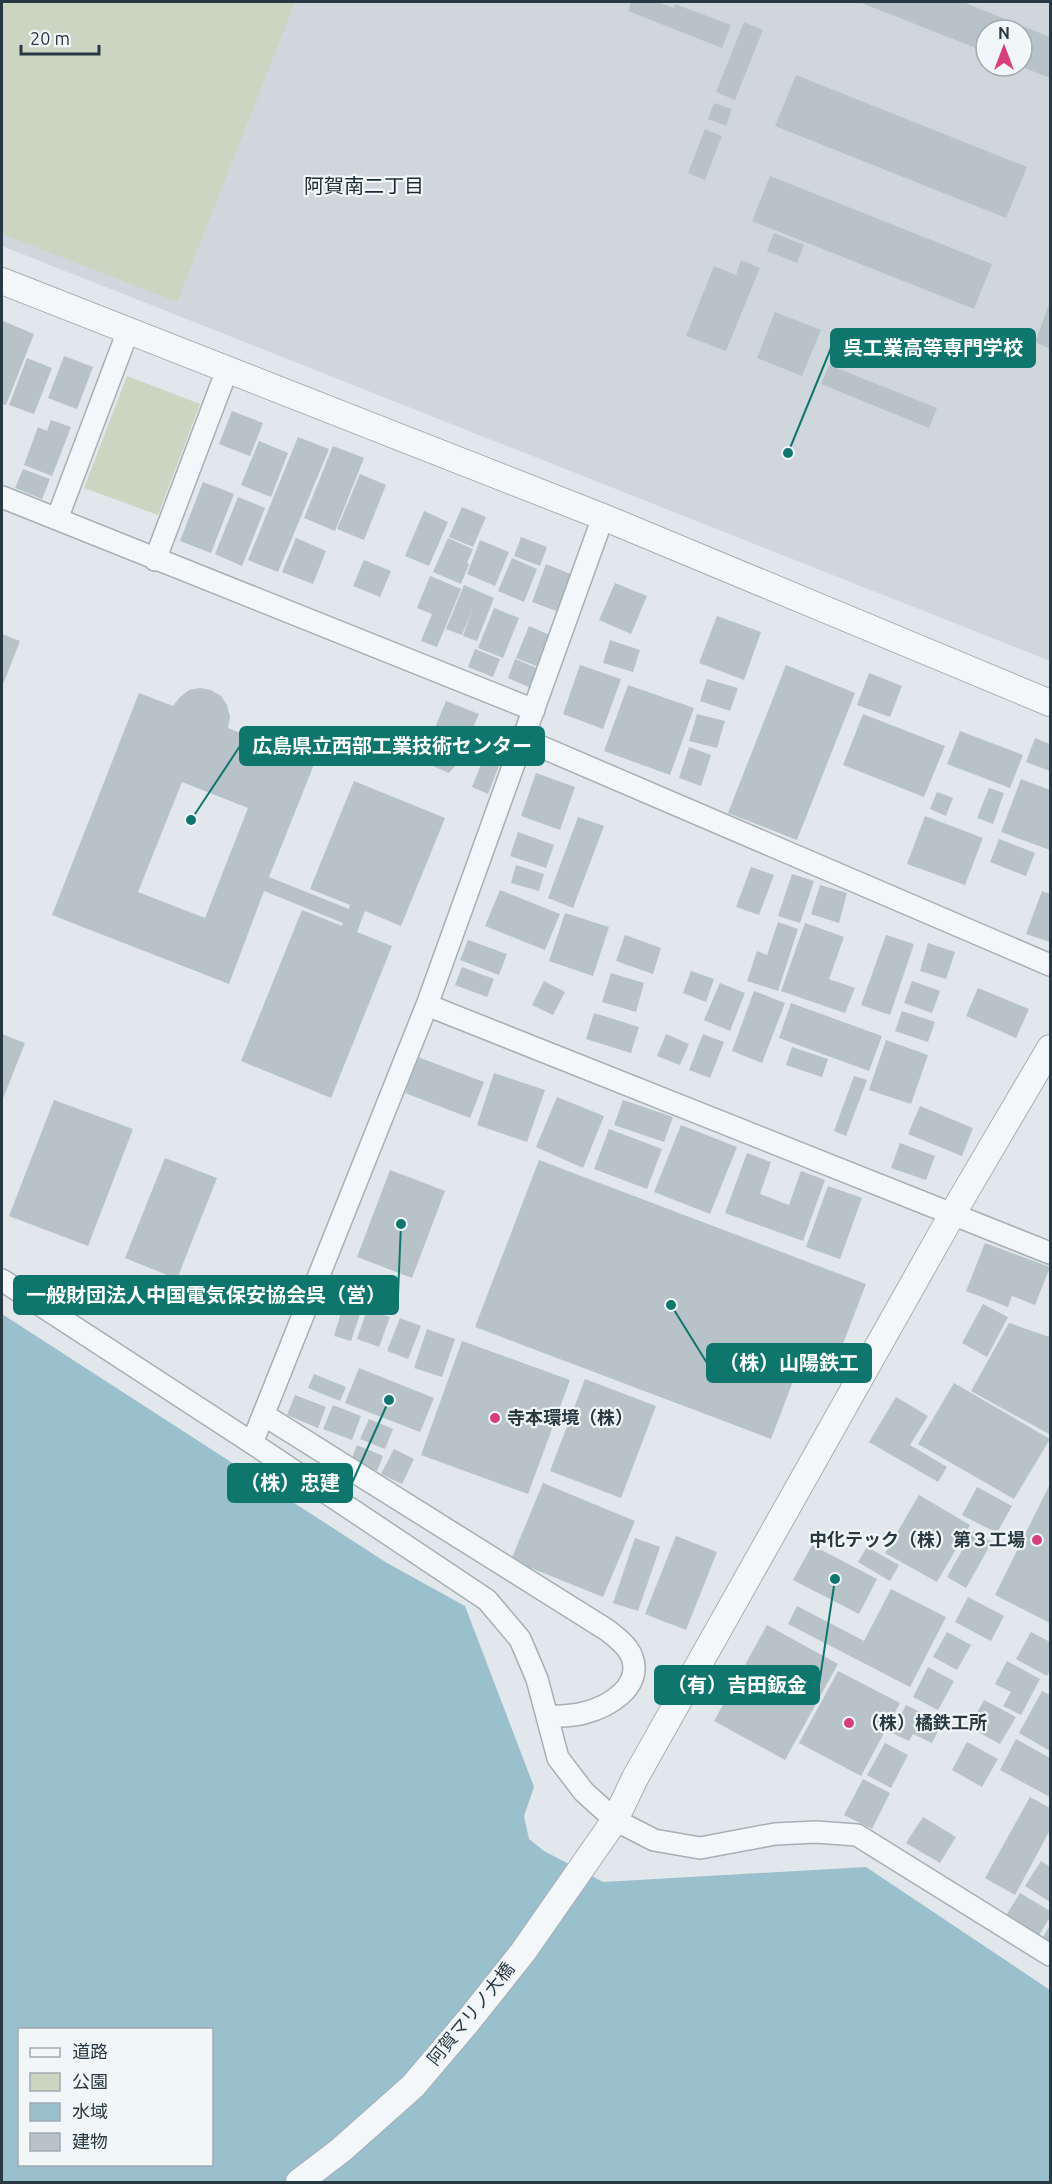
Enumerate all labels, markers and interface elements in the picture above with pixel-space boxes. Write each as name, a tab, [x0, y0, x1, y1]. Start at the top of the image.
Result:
scale bar	[21, 18, 99, 56]
north arrow	[974, 18, 1034, 78]
text: N	[998, 24, 1010, 42]
text: 20 m	[30, 28, 70, 48]
district label: 阿賀南二丁目	[304, 174, 424, 197]
callout: 呉工業高等専門学校	[831, 329, 1035, 367]
text: 呉工業高等専門学校	[843, 336, 1023, 359]
callout: 広島県立西部工業技術センター	[240, 727, 544, 765]
text: 広島県立西部工業技術センター	[252, 734, 532, 757]
callout: 一般財団法人中国電気保安協会呉（営）	[14, 1276, 398, 1314]
text: 一般財団法人中国電気保安協会呉（営）	[26, 1283, 386, 1306]
callout: （株）山陽鉄工	[707, 1344, 871, 1382]
text: （株）山陽鉄工	[719, 1351, 859, 1374]
place label: 寺本環境（株）	[507, 1407, 633, 1427]
marker: 寺本環境（株）	[488, 1411, 502, 1425]
callout: （株）忠建	[228, 1464, 352, 1502]
text: （株）忠建	[240, 1471, 340, 1494]
place label: 中化テック（株）第３工場	[809, 1529, 1025, 1549]
marker: 中化テック（株）第３工場	[1030, 1533, 1044, 1547]
callout: （有）吉田鈑金	[655, 1666, 819, 1704]
text: （有）吉田鈑金	[667, 1673, 807, 1696]
place label: （株）橘鉄工所	[861, 1712, 987, 1732]
marker: （株）橘鉄工所	[842, 1716, 856, 1730]
street label: 阿賀マリノ大橋	[423, 1958, 518, 2069]
legend	[18, 2028, 213, 2166]
text: 道路	[72, 2041, 108, 2061]
text: 公園	[72, 2071, 108, 2091]
text: 水域	[72, 2101, 108, 2121]
text: 建物	[72, 2131, 108, 2151]

